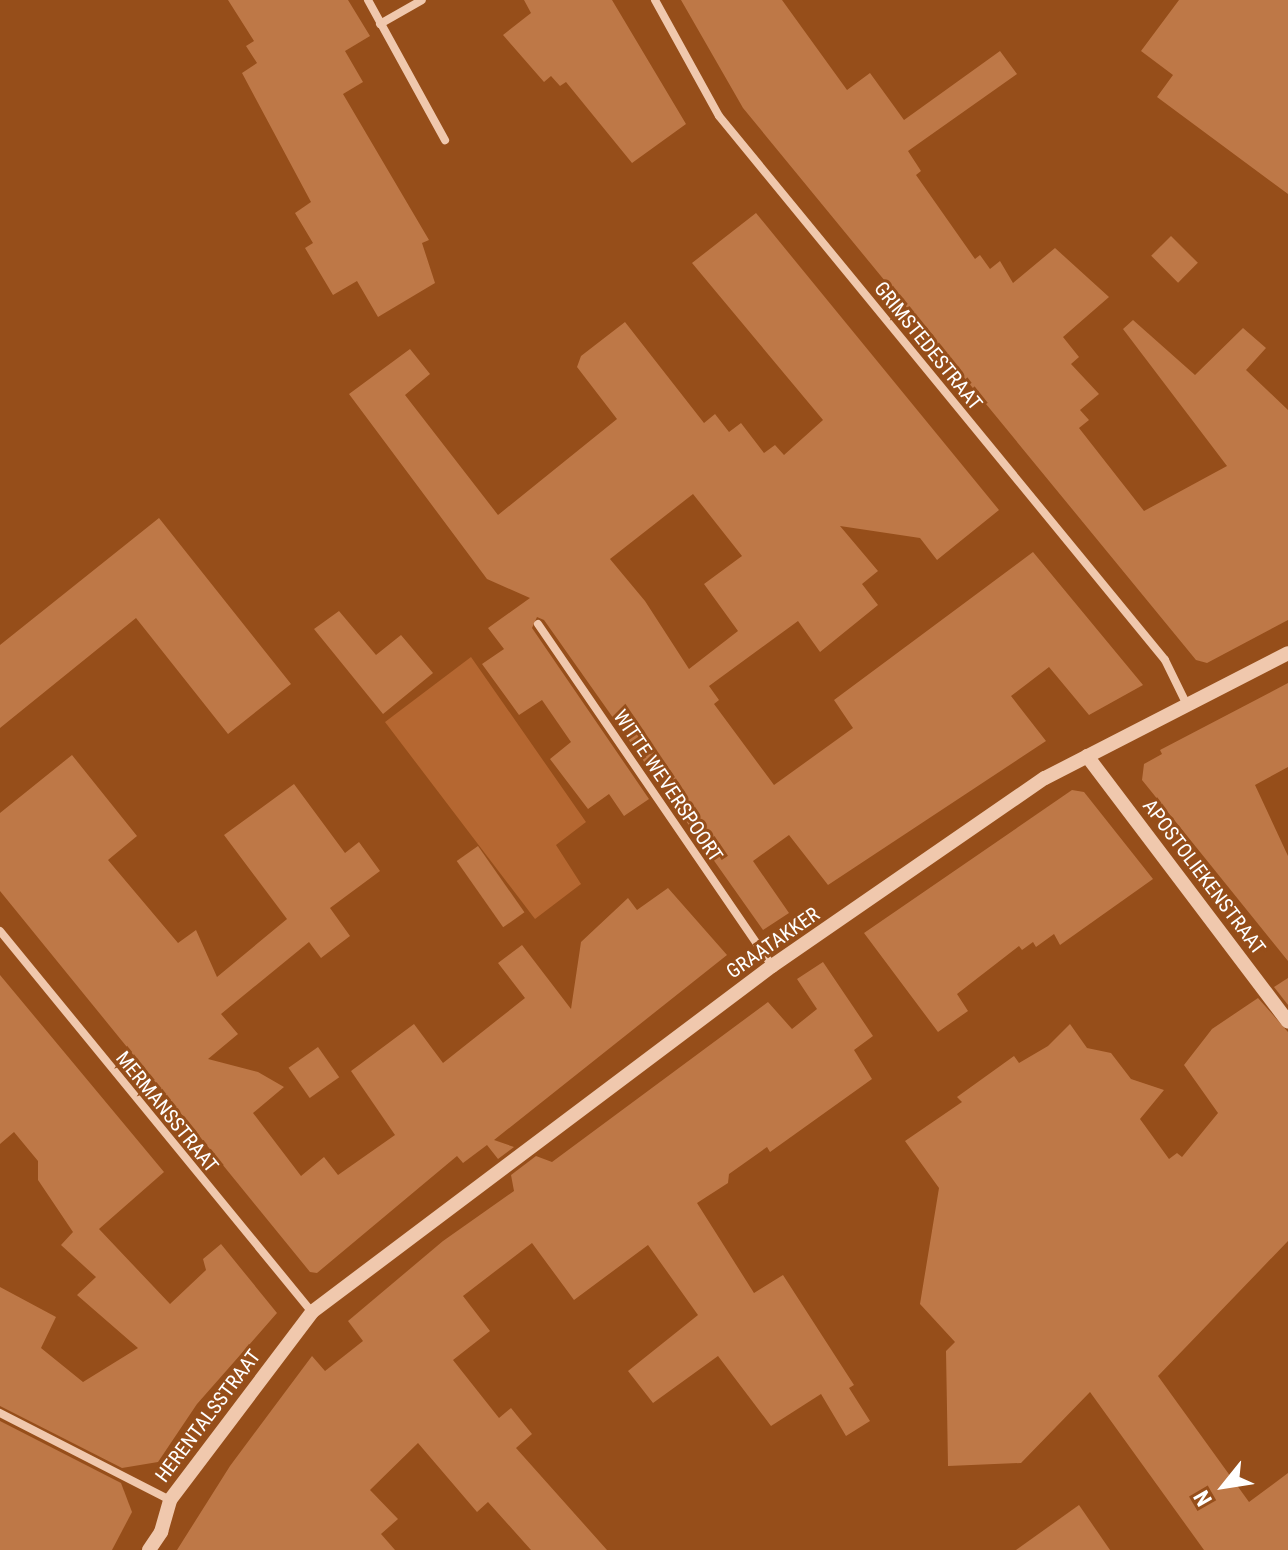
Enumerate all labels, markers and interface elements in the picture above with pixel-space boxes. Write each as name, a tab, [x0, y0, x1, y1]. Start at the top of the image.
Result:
street label: GRIMSTEDESTRAAT	[869, 277, 987, 415]
street label: WITTE WEVERSPOORT	[608, 705, 728, 867]
street label: APOSTOLIEKENSTRAAT	[1138, 795, 1270, 959]
street label: GRAATAKKER	[722, 902, 824, 984]
street label: MERMANSSTRAAT	[111, 1047, 223, 1177]
street label: HERENTALSSTRAAT	[150, 1345, 266, 1487]
north arrow	[1184, 1446, 1264, 1526]
text: N	[1189, 1486, 1217, 1510]

